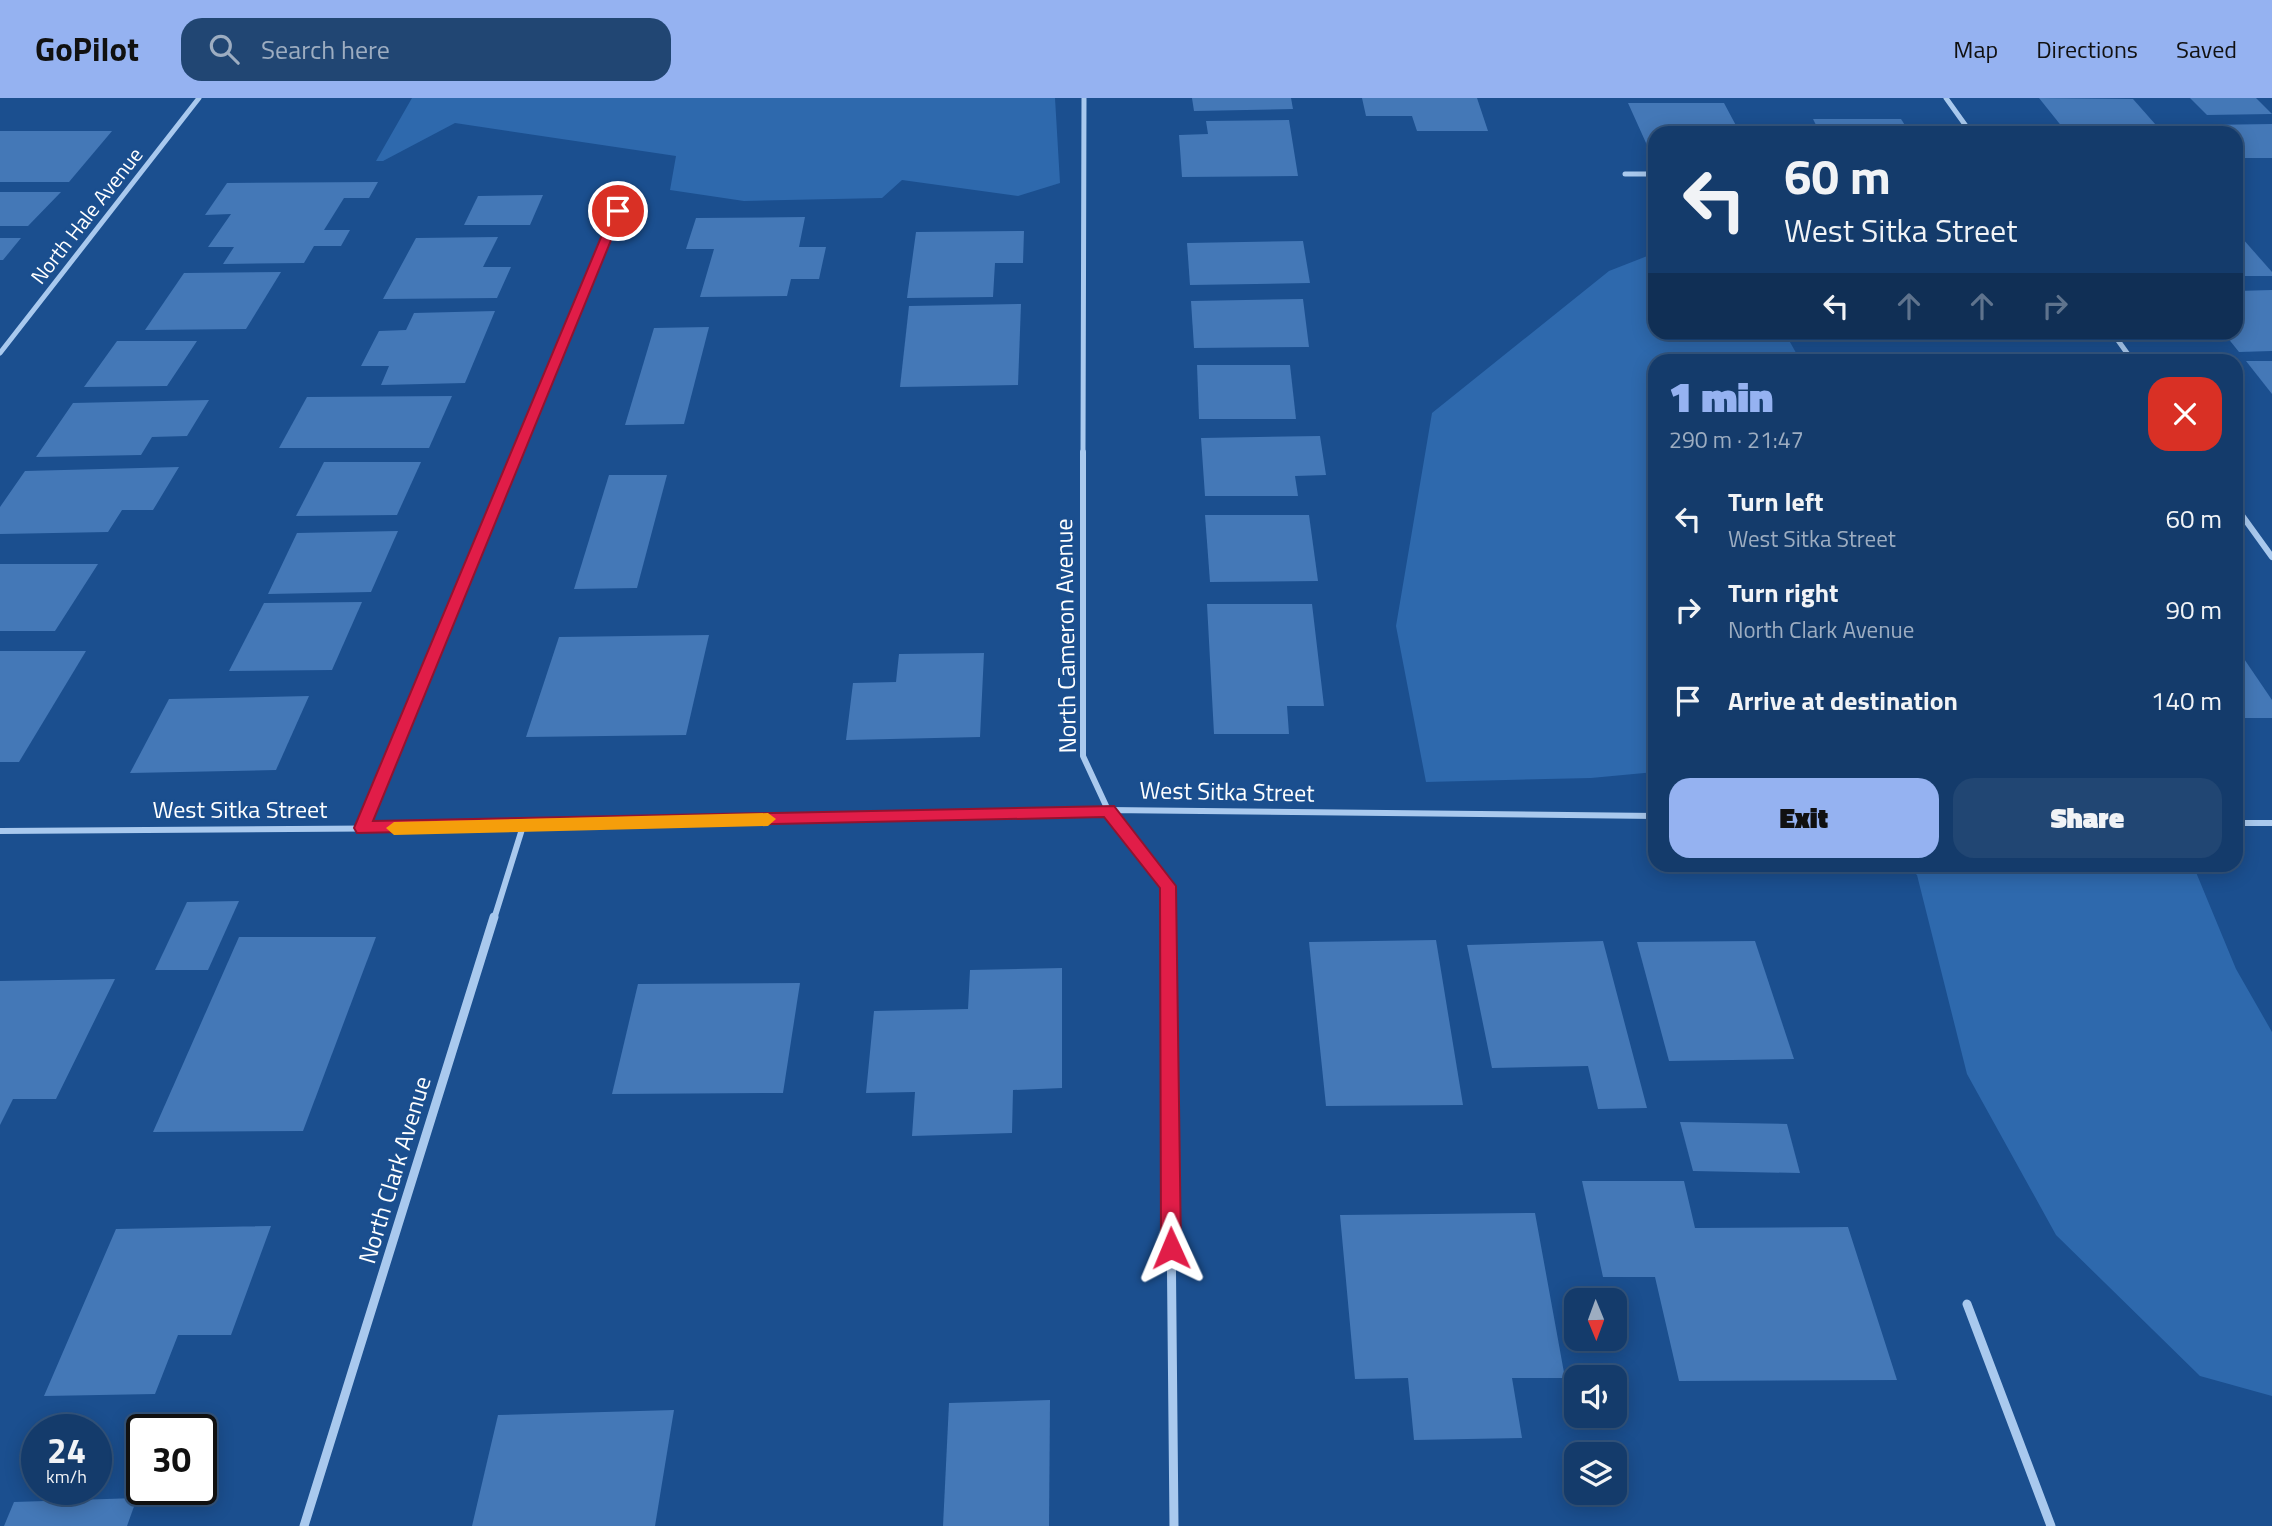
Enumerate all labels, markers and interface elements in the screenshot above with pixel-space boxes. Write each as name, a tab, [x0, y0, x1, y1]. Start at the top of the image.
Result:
search box	[181, 18, 671, 81]
text: GoPilot	[35, 24, 139, 74]
icon: search	[205, 30, 243, 68]
text: Search here	[261, 30, 390, 69]
text: Map	[1953, 31, 1998, 67]
text: Directions	[2036, 31, 2138, 67]
text: Saved	[2176, 31, 2237, 67]
text: 60 m	[1784, 138, 1891, 213]
street label: North Hale Avenue	[22, 140, 150, 291]
icon: left	[1669, 154, 1760, 245]
pin	[588, 181, 648, 241]
icon: arrive	[599, 192, 637, 230]
text: West Sitka Street	[1784, 206, 2017, 254]
icon: left	[1817, 287, 1855, 325]
icon: ahead	[1890, 287, 1928, 325]
icon: ahead	[1963, 287, 2001, 325]
icon: right	[2036, 287, 2074, 325]
text: 1 min	[1669, 364, 1773, 428]
button: close	[2148, 377, 2222, 451]
text: 290 m · 21:47	[1669, 422, 1804, 457]
text: Turn left	[1728, 482, 1823, 521]
text: 60 m	[2165, 499, 2222, 538]
icon: left	[1669, 500, 1707, 538]
street label: North Cameron Avenue	[1045, 518, 1085, 754]
text: West Sitka Street	[1728, 521, 1896, 556]
text: Turn right	[1728, 573, 1839, 612]
text: 90 m	[2165, 590, 2222, 629]
icon: right	[1669, 591, 1707, 629]
text: North Clark Avenue	[1728, 612, 1914, 647]
text: Arrive at destination	[1728, 681, 1958, 720]
text: 140 m	[2151, 681, 2222, 720]
icon: arrive	[1669, 682, 1707, 720]
street label: West Sitka Street	[1139, 771, 1315, 811]
button: Exit	[1669, 778, 1939, 858]
button: Share	[1953, 778, 2222, 858]
street label: West Sitka Street	[152, 791, 328, 827]
street label: North Clark Avenue	[348, 1071, 440, 1268]
position arrow	[1134, 1211, 1208, 1285]
north arrow	[1564, 1288, 1628, 1351]
map controls	[1564, 1288, 1627, 1505]
button: sound	[1564, 1365, 1627, 1428]
speed limit sign: 30	[126, 1414, 217, 1505]
text: 24	[47, 1423, 86, 1477]
button: layers	[1564, 1442, 1627, 1505]
text: km/h	[46, 1463, 87, 1490]

